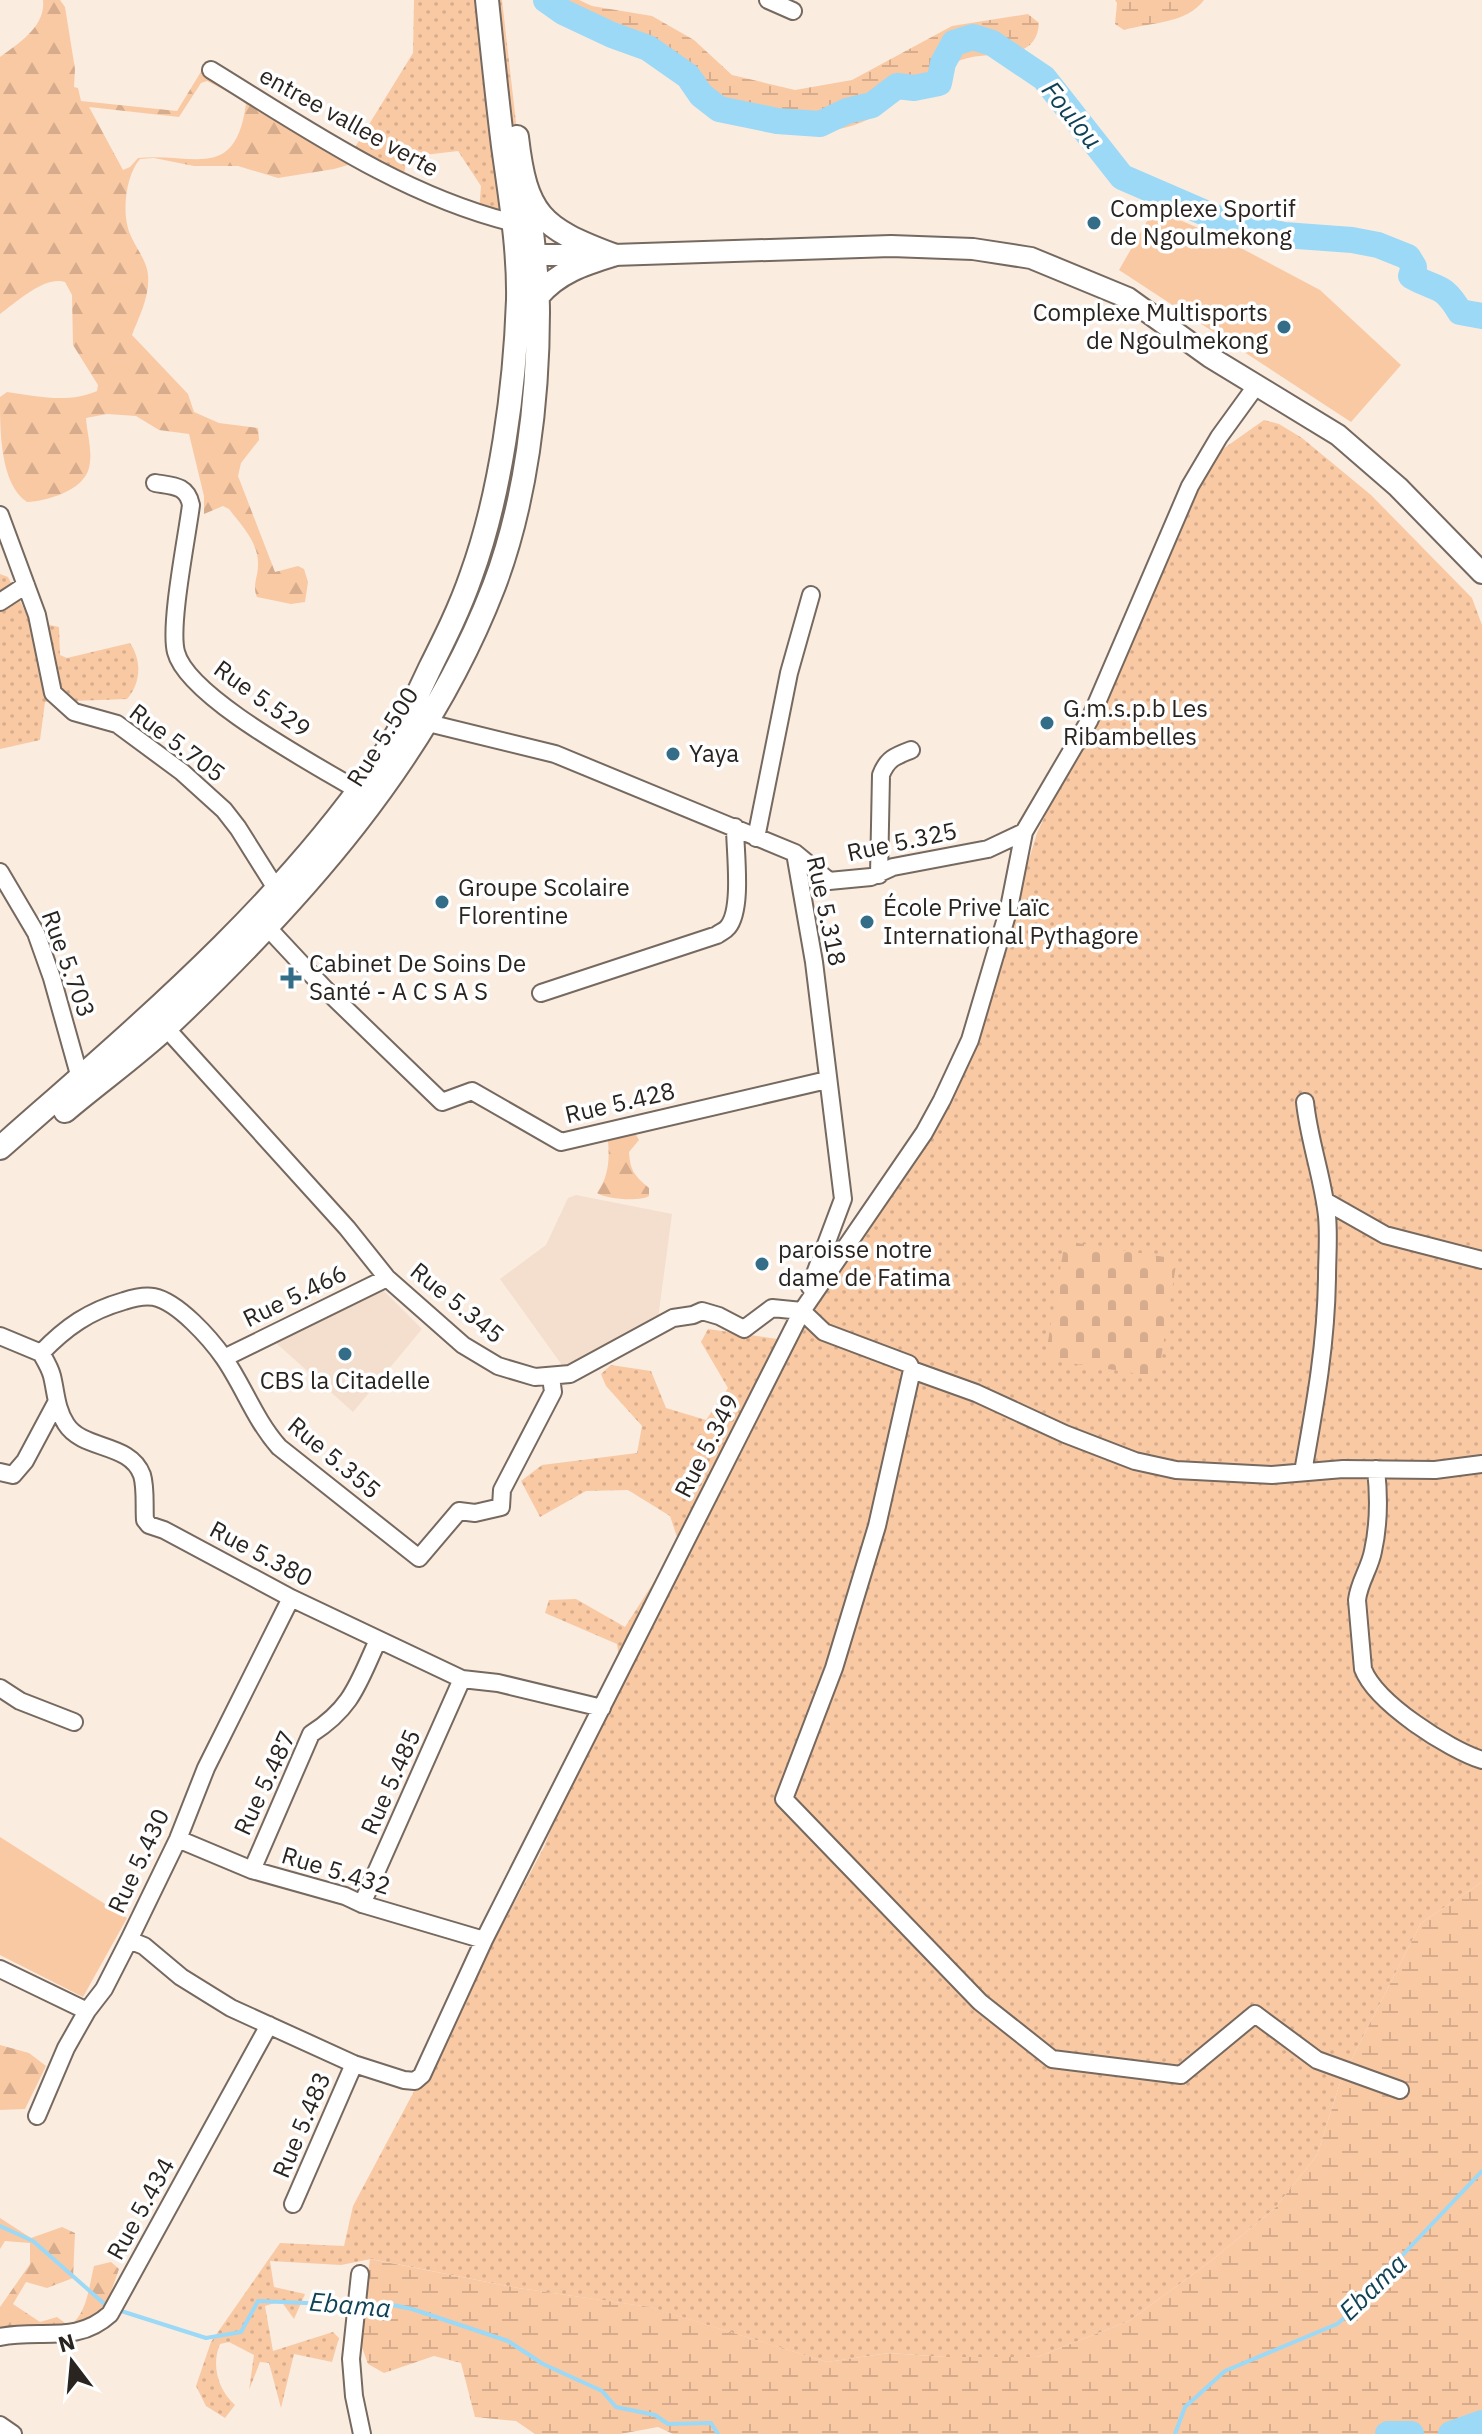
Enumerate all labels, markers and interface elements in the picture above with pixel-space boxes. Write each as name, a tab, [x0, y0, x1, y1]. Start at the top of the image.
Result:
street label: entree vallee verte	[254, 59, 445, 184]
water label: Foulou	[1035, 73, 1111, 155]
place label: Complexe Sportif de Ngoulmekong	[1110, 192, 1296, 252]
marker: Complexe Sportif de Ngoulmekong	[1085, 214, 1103, 232]
place label: Complexe Multisports de Ngoulmekong	[1033, 296, 1268, 356]
marker: Complexe Multisports de Ngoulmekong	[1275, 318, 1293, 336]
street label: Rue 5.529	[208, 652, 317, 744]
street label: Rue 5.500	[339, 681, 425, 792]
place label: G.m.s.p.b Les Ribambelles	[1063, 692, 1208, 752]
street label: Rue 5.705	[123, 696, 232, 789]
marker: G.m.s.p.b Les Ribambelles	[1038, 714, 1056, 732]
place label: Yaya	[689, 737, 739, 769]
marker: Yaya	[664, 745, 682, 763]
street label: Rue 5.325	[844, 814, 960, 868]
street label: Rue 5.318	[800, 853, 854, 969]
place label: Groupe Scolaire Florentine	[458, 871, 630, 931]
place label: École Prive Laïc International Pythagore	[883, 891, 1139, 951]
marker: Groupe Scolaire Florentine	[433, 893, 451, 911]
street label: Rue 5.703	[35, 906, 103, 1022]
marker: École Prive Laïc International Pythagore	[858, 913, 876, 931]
place label: Cabinet De Soins De Santé - A C S A S	[309, 947, 526, 1007]
marker: Cabinet De Soins De Santé - A C S A S	[280, 967, 302, 989]
street label: Rue 5.428	[562, 1074, 678, 1130]
place label: paroisse notre dame de Fatima	[778, 1233, 951, 1293]
street label: Rue 5.345	[404, 1255, 511, 1350]
marker: paroisse notre dame de Fatima	[753, 1255, 771, 1273]
street label: Rue 5.466	[237, 1256, 352, 1334]
marker: CBS la Citadelle	[336, 1345, 354, 1363]
place label: CBS la Citadelle	[260, 1364, 430, 1396]
street label: Rue 5.349	[666, 1388, 746, 1503]
street label: Rue 5.355	[281, 1409, 388, 1505]
street label: Rue 5.380	[205, 1513, 318, 1594]
street label: Rue 5.485	[353, 1724, 427, 1839]
street label: Rue 5.487	[226, 1725, 302, 1840]
street label: Rue 5.430	[100, 1803, 176, 1918]
street label: Rue 5.432	[278, 1838, 395, 1902]
street label: Rue 5.483	[264, 2067, 338, 2182]
street label: Rue 5.434	[99, 2152, 181, 2265]
water label: Ebama	[1331, 2246, 1414, 2327]
water label: Ebama	[308, 2283, 392, 2325]
north arrow	[32, 2322, 112, 2402]
text: N	[55, 2326, 78, 2358]

